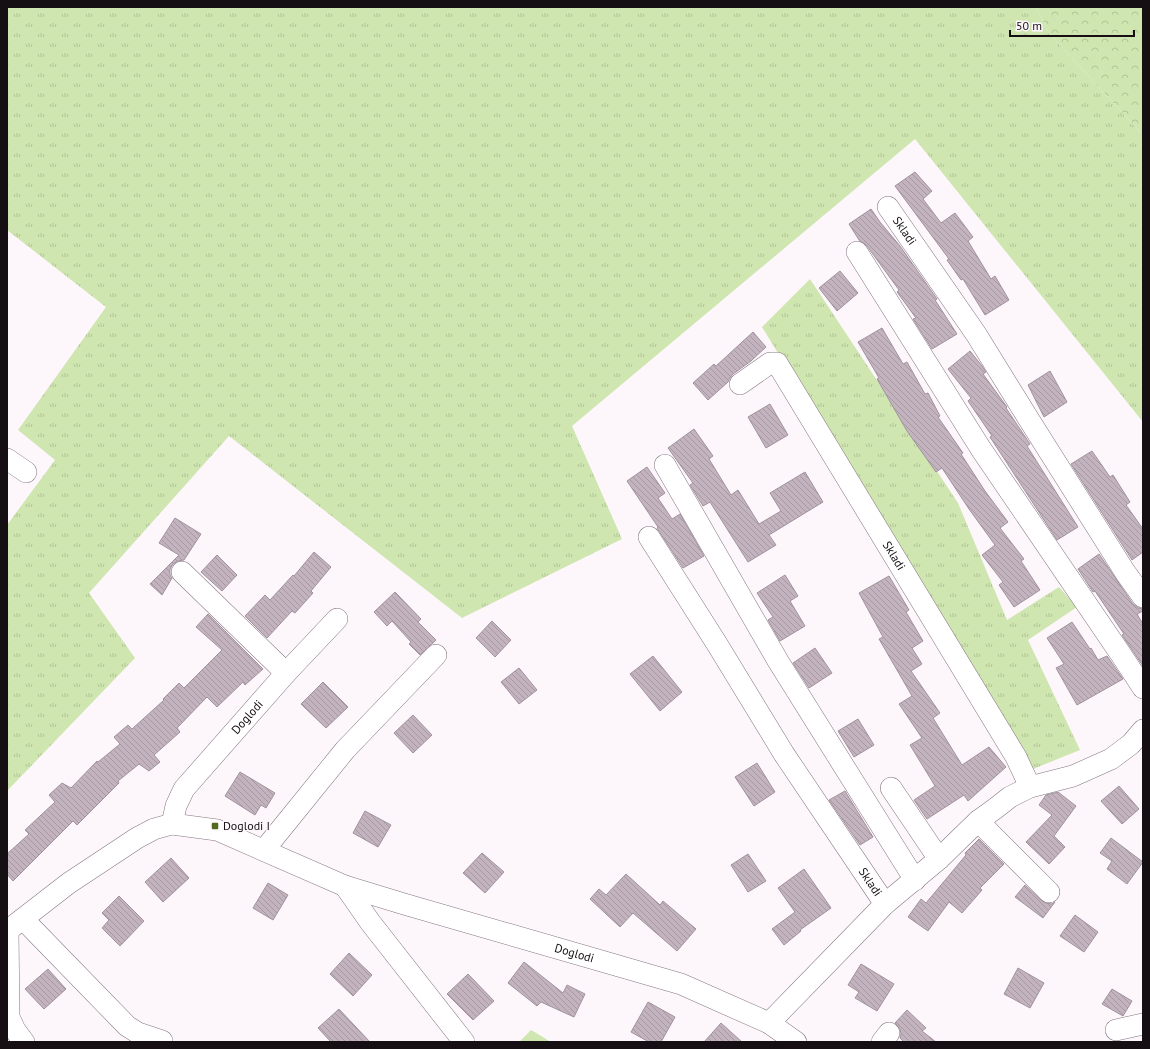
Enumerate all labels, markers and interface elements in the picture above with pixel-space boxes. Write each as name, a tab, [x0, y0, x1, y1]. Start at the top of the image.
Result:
scale bar	[1010, 12, 1134, 38]
text: 50 m	[1016, 18, 1042, 33]
street label: Skladi	[890, 213, 920, 248]
street label: Skladi	[880, 538, 909, 573]
street label: Doglodi	[228, 697, 266, 737]
place label: Doglodi I	[223, 818, 270, 833]
marker: Doglodi I	[210, 821, 220, 831]
street label: Skladi	[856, 865, 886, 899]
street label: Doglodi	[553, 940, 596, 966]

